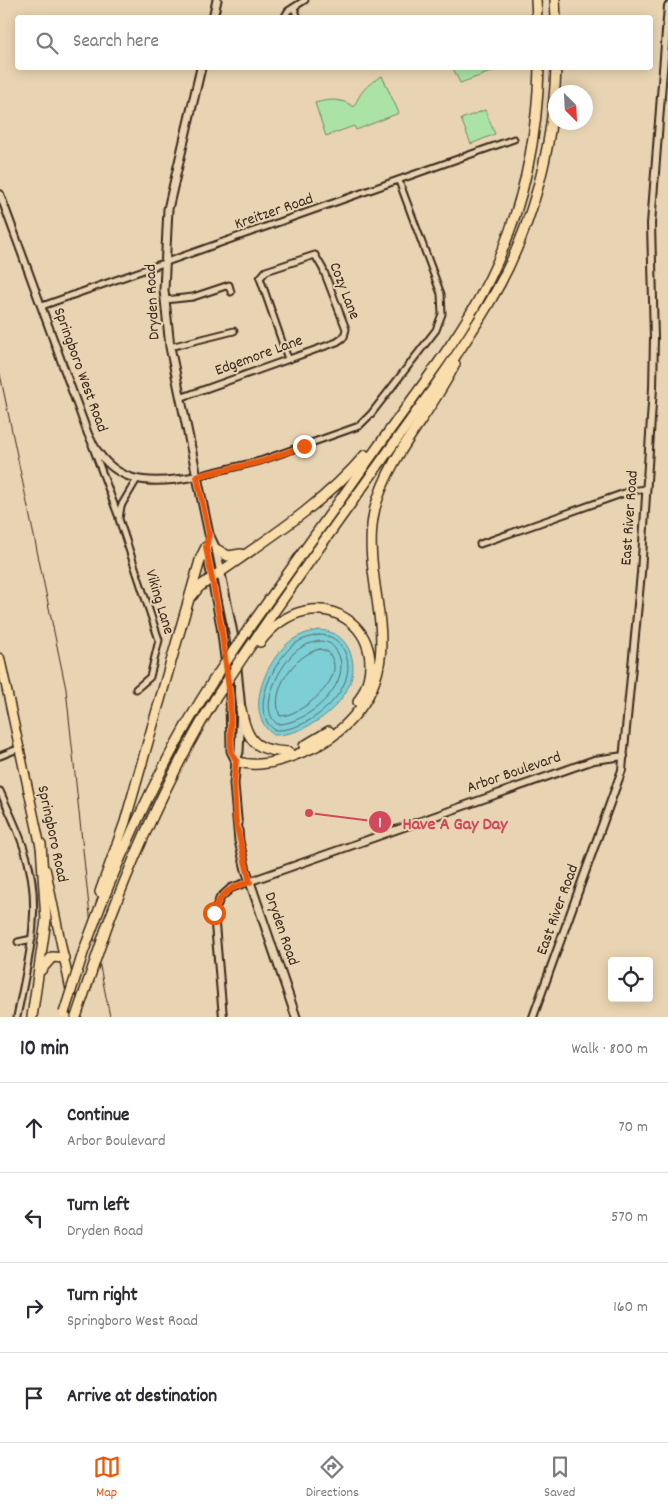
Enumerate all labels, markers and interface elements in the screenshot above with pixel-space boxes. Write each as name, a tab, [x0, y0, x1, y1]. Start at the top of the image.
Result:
search box	[15, 15, 653, 70]
icon: search	[33, 29, 61, 57]
text: Search here	[73, 29, 159, 56]
north arrow	[548, 85, 593, 130]
street label: Kreitzer Road	[232, 188, 316, 236]
street label: Cozy Lane	[323, 259, 365, 323]
street label: Dryden Road	[140, 263, 166, 341]
street label: Springboro West Road	[47, 305, 113, 435]
street label: Edgemore Lane	[212, 329, 306, 383]
route end	[293, 435, 316, 458]
street label: East River Road	[615, 470, 645, 566]
street label: Viking Lane	[138, 567, 180, 637]
street label: Arbor Boulevard	[464, 746, 564, 800]
street label: Springboro Road	[31, 783, 73, 885]
callout: Have A Gay Day	[368, 806, 518, 839]
text: 1	[378, 813, 382, 835]
text: Have A Gay Day	[402, 813, 508, 838]
street label: East River Road	[531, 861, 585, 959]
street label: Dryden Road	[258, 889, 304, 969]
route start	[203, 902, 226, 925]
map controls	[608, 957, 653, 1002]
button: locate	[608, 957, 653, 1002]
text: 10 min	[20, 1035, 69, 1065]
text: Walk · 800 m	[571, 1038, 648, 1061]
text: Continue	[67, 1103, 129, 1130]
icon: ahead	[20, 1114, 48, 1142]
text: 70 m	[618, 1116, 648, 1139]
text: Arbor Boulevard	[67, 1130, 165, 1153]
text: Turn left	[67, 1193, 130, 1220]
icon: left	[20, 1204, 48, 1232]
text: 570 m	[611, 1206, 648, 1229]
text: Dryden Road	[67, 1220, 143, 1243]
text: Turn right	[67, 1283, 138, 1310]
icon: right	[20, 1294, 48, 1322]
text: 160 m	[613, 1296, 648, 1319]
text: Springboro West Road	[67, 1310, 198, 1333]
icon: arrive	[20, 1384, 48, 1412]
text: Arrive at destination	[67, 1384, 217, 1411]
tab: Map	[93, 1453, 121, 1503]
tab: Directions	[306, 1453, 359, 1503]
tab: Saved	[544, 1453, 575, 1503]

